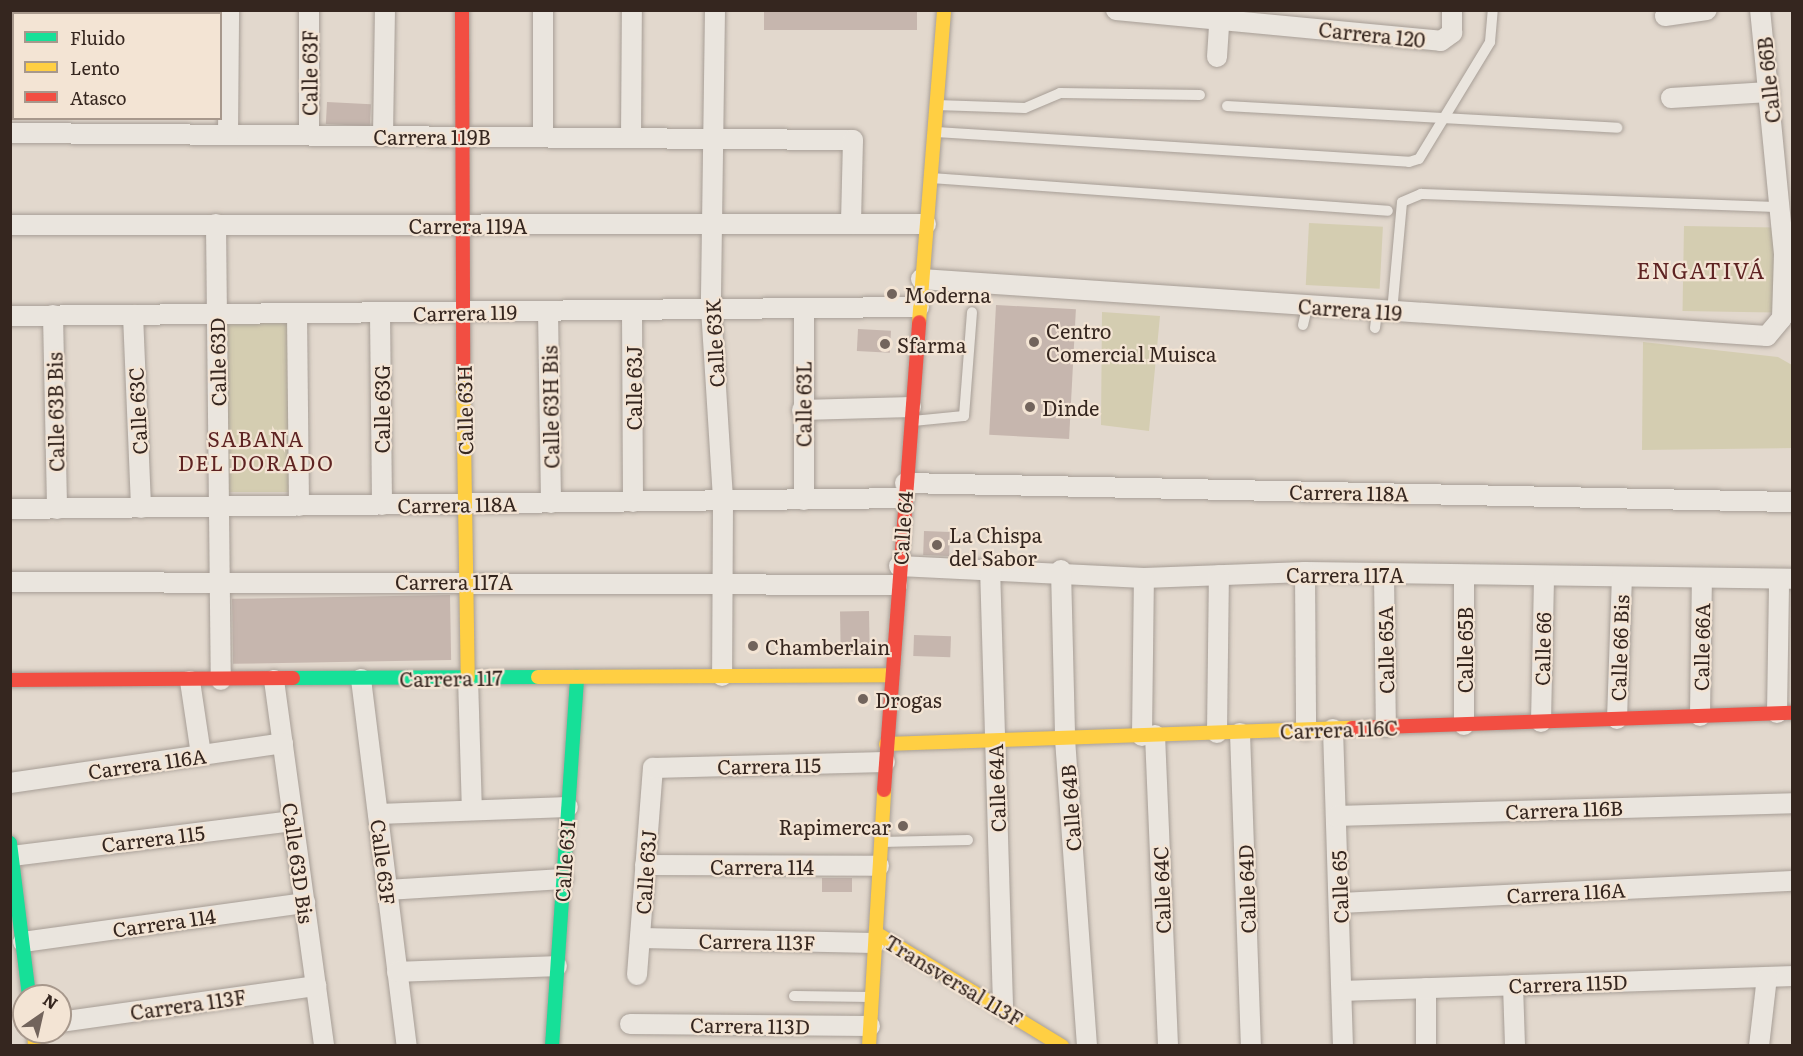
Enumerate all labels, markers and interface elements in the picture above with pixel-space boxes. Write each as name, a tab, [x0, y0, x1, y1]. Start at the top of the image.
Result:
legend	[12, 12, 222, 120]
street label: Carrera 120	[1317, 16, 1427, 52]
text: Fluido	[70, 24, 125, 51]
street label: Calle 63F	[297, 30, 321, 116]
street label: Calle 66B	[1752, 36, 1784, 124]
text: Lento	[70, 54, 120, 81]
text: Atasco	[70, 84, 127, 111]
street label: Carrera 119B	[373, 124, 491, 148]
street label: Carrera 119A	[409, 213, 527, 237]
district label: ENGATIVÁ	[1636, 257, 1766, 283]
place label: Moderna	[904, 282, 991, 306]
marker: Moderna	[885, 287, 899, 301]
street label: Carrera 119	[1297, 293, 1403, 325]
street label: Calle 63K	[700, 298, 728, 388]
street label: Carrera 119	[413, 299, 517, 325]
street label: Calle 63D	[204, 317, 230, 407]
place label: Centro Comercial Muisca	[1046, 318, 1217, 365]
place label: Sfarma	[897, 332, 967, 356]
marker: Centro Comercial Muisca	[1027, 335, 1041, 349]
marker: Sfarma	[878, 337, 892, 351]
street label: Calle 63H Bis	[537, 345, 563, 469]
street label: Calle 63J	[621, 346, 645, 430]
street label: Calle 63B Bis	[42, 352, 68, 472]
street label: Calle 63L	[791, 361, 815, 447]
street label: Calle 63G	[369, 365, 393, 453]
street label: Calle 63H	[451, 365, 477, 455]
street label: Calle 63C	[123, 367, 151, 455]
place label: Dinde	[1042, 395, 1099, 419]
marker: Dinde	[1023, 400, 1037, 414]
district label: SABANA DEL DORADO	[178, 425, 334, 475]
street label: Carrera 118A	[1289, 479, 1409, 505]
street label: Calle 64	[887, 490, 917, 566]
street label: Carrera 118A	[397, 491, 517, 517]
place label: La Chispa del Sabor	[949, 522, 1042, 569]
marker: La Chispa del Sabor	[930, 538, 944, 552]
street label: Carrera 117A	[1286, 562, 1404, 586]
street label: Carrera 117A	[395, 569, 513, 593]
street label: Calle 66 Bis	[1605, 594, 1633, 702]
street label: Calle 66A	[1688, 603, 1714, 691]
street label: Calle 65A	[1372, 606, 1398, 694]
street label: Calle 65B	[1452, 607, 1476, 693]
street label: Calle 66	[1529, 612, 1555, 686]
place label: Chamberlain	[765, 634, 890, 658]
marker: Chamberlain	[746, 639, 760, 653]
street label: Carrera 117	[399, 665, 503, 691]
place label: Drogas	[875, 687, 942, 711]
marker: Drogas	[856, 692, 870, 706]
street label: Carrera 116C	[1279, 715, 1399, 743]
street label: Carrera 116A	[86, 743, 208, 783]
street label: Calle 64A	[982, 743, 1010, 833]
street label: Carrera 115	[717, 752, 821, 778]
street label: Calle 64B	[1055, 764, 1085, 852]
street label: Carrera 116B	[1505, 795, 1623, 823]
street label: Calle 63D Bis	[279, 801, 319, 925]
place label: Rapimercar	[778, 814, 891, 838]
street label: Calle 63F	[367, 818, 401, 906]
street label: Calle 63I	[549, 819, 579, 903]
marker: Rapimercar	[896, 819, 910, 833]
street label: Carrera 115	[100, 820, 206, 856]
street label: Calle 63J	[630, 829, 660, 915]
street label: Calle 64D	[1232, 844, 1260, 934]
street label: Calle 64C	[1147, 846, 1175, 934]
street label: Calle 65	[1326, 850, 1352, 924]
street label: Carrera 114	[710, 854, 814, 878]
street label: Carrera 116A	[1506, 877, 1626, 907]
street label: Carrera 114	[111, 903, 217, 941]
street label: Carrera 113F	[698, 928, 816, 954]
street label: Transversal 113F	[880, 929, 1028, 1031]
street label: Carrera 115D	[1508, 969, 1628, 997]
north arrow	[12, 984, 72, 1044]
street label: Carrera 113F	[128, 984, 248, 1024]
text: N	[39, 987, 63, 1014]
street label: Carrera 113D	[690, 1012, 810, 1038]

